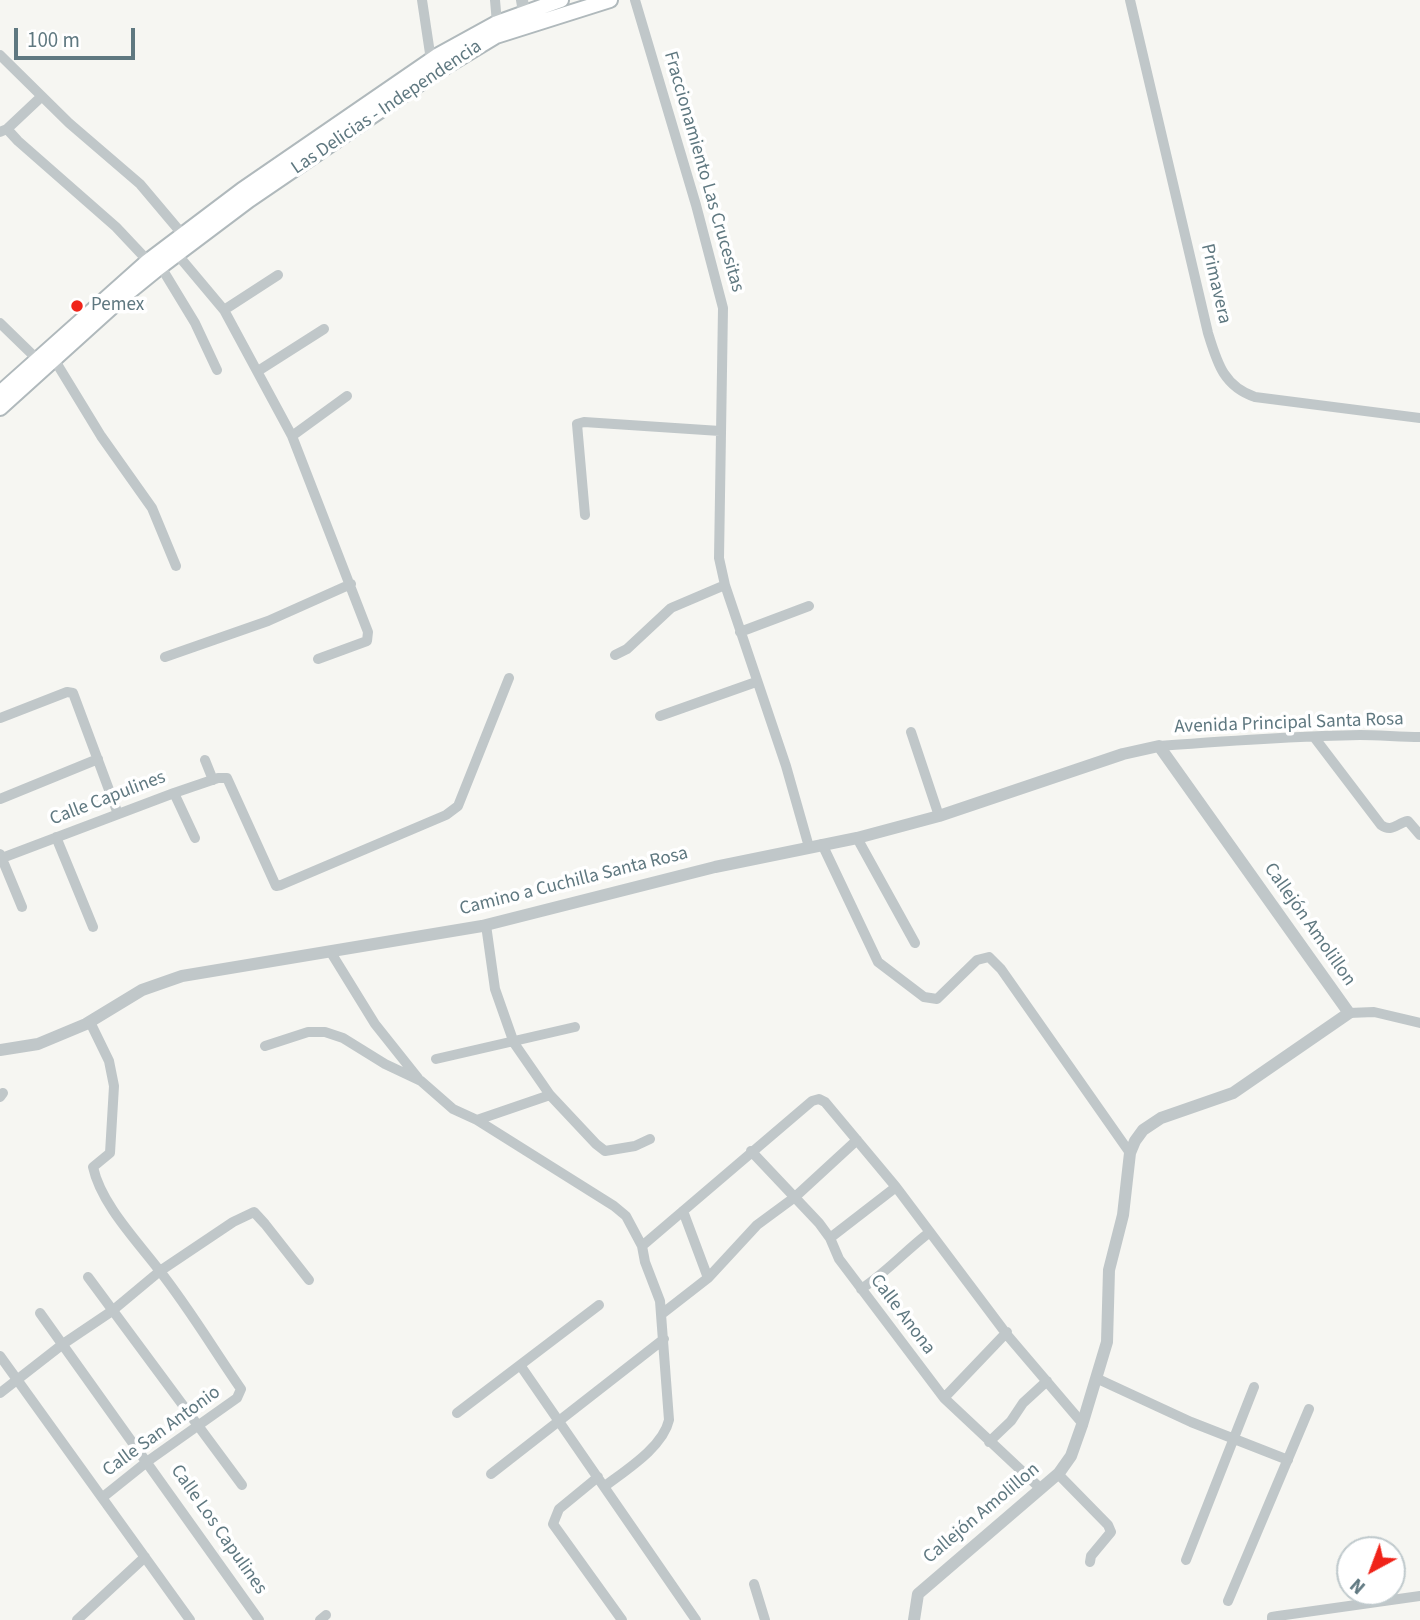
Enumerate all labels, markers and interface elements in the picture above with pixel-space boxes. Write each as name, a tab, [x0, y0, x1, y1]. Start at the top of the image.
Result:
scale bar	[18, 14, 138, 58]
text: 100 m	[27, 25, 80, 55]
street label: Las Delicias - Independencia	[288, 36, 486, 180]
street label: Fraccionamiento Las Crucesitas	[658, 49, 748, 295]
street label: Primavera	[1195, 242, 1235, 326]
place label: Pemex	[91, 295, 144, 317]
marker: Pemex	[69, 298, 85, 314]
street label: Avenida Principal Santa Rosa	[1174, 709, 1404, 739]
street label: Calle Capulines	[47, 767, 169, 831]
street label: Camino a Cuchilla Santa Rosa	[458, 843, 690, 921]
street label: Callejón Amolillon	[1258, 859, 1360, 991]
street label: Calle Anona	[865, 1270, 939, 1360]
street label: Calle San Antonio	[99, 1382, 225, 1482]
street label: Callejón Amolillon	[919, 1459, 1045, 1569]
street label: Calle Los Capulines	[165, 1461, 271, 1599]
north arrow	[1336, 1536, 1406, 1606]
text: N	[1345, 1571, 1372, 1600]

